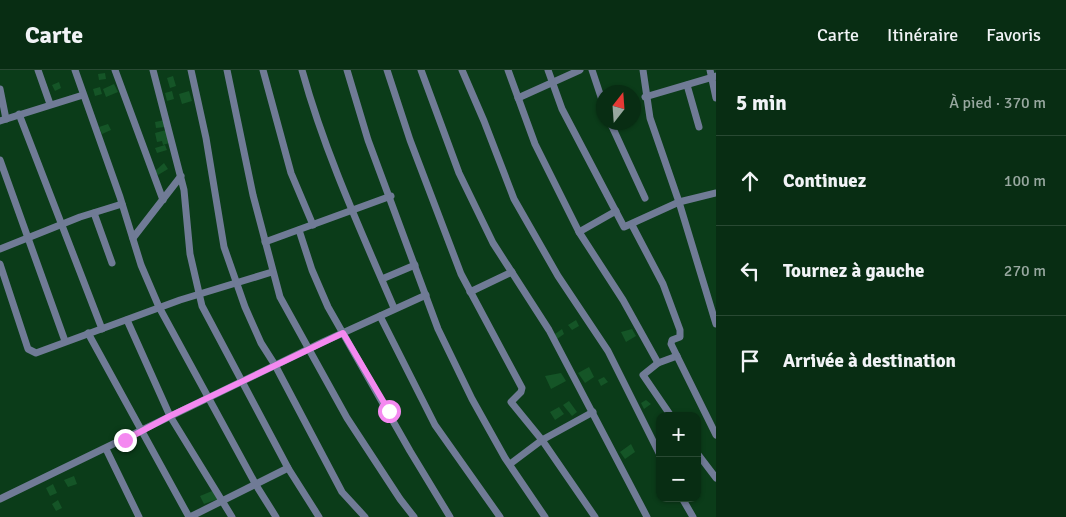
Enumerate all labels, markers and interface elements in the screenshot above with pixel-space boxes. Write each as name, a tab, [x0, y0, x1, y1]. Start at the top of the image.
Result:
text: Carte	[25, 20, 83, 50]
text: Carte	[817, 24, 859, 46]
text: Itinéraire	[887, 24, 958, 46]
text: Favoris	[986, 24, 1041, 46]
north arrow	[596, 85, 641, 130]
text: 5 min	[736, 90, 787, 116]
text: À pied · 370 m	[949, 93, 1046, 113]
icon: ahead	[736, 167, 764, 195]
text: Continuez	[783, 169, 866, 193]
text: 100 m	[1004, 171, 1046, 191]
icon: left	[736, 257, 764, 285]
text: Tournez à gauche	[783, 259, 924, 283]
text: 270 m	[1004, 261, 1046, 281]
icon: arrive	[736, 347, 764, 375]
text: Arrivée à destination	[783, 349, 956, 373]
route start	[378, 400, 401, 423]
map controls	[656, 412, 701, 502]
button: +	[656, 412, 701, 457]
route end	[114, 429, 137, 452]
button: −	[656, 457, 701, 502]

